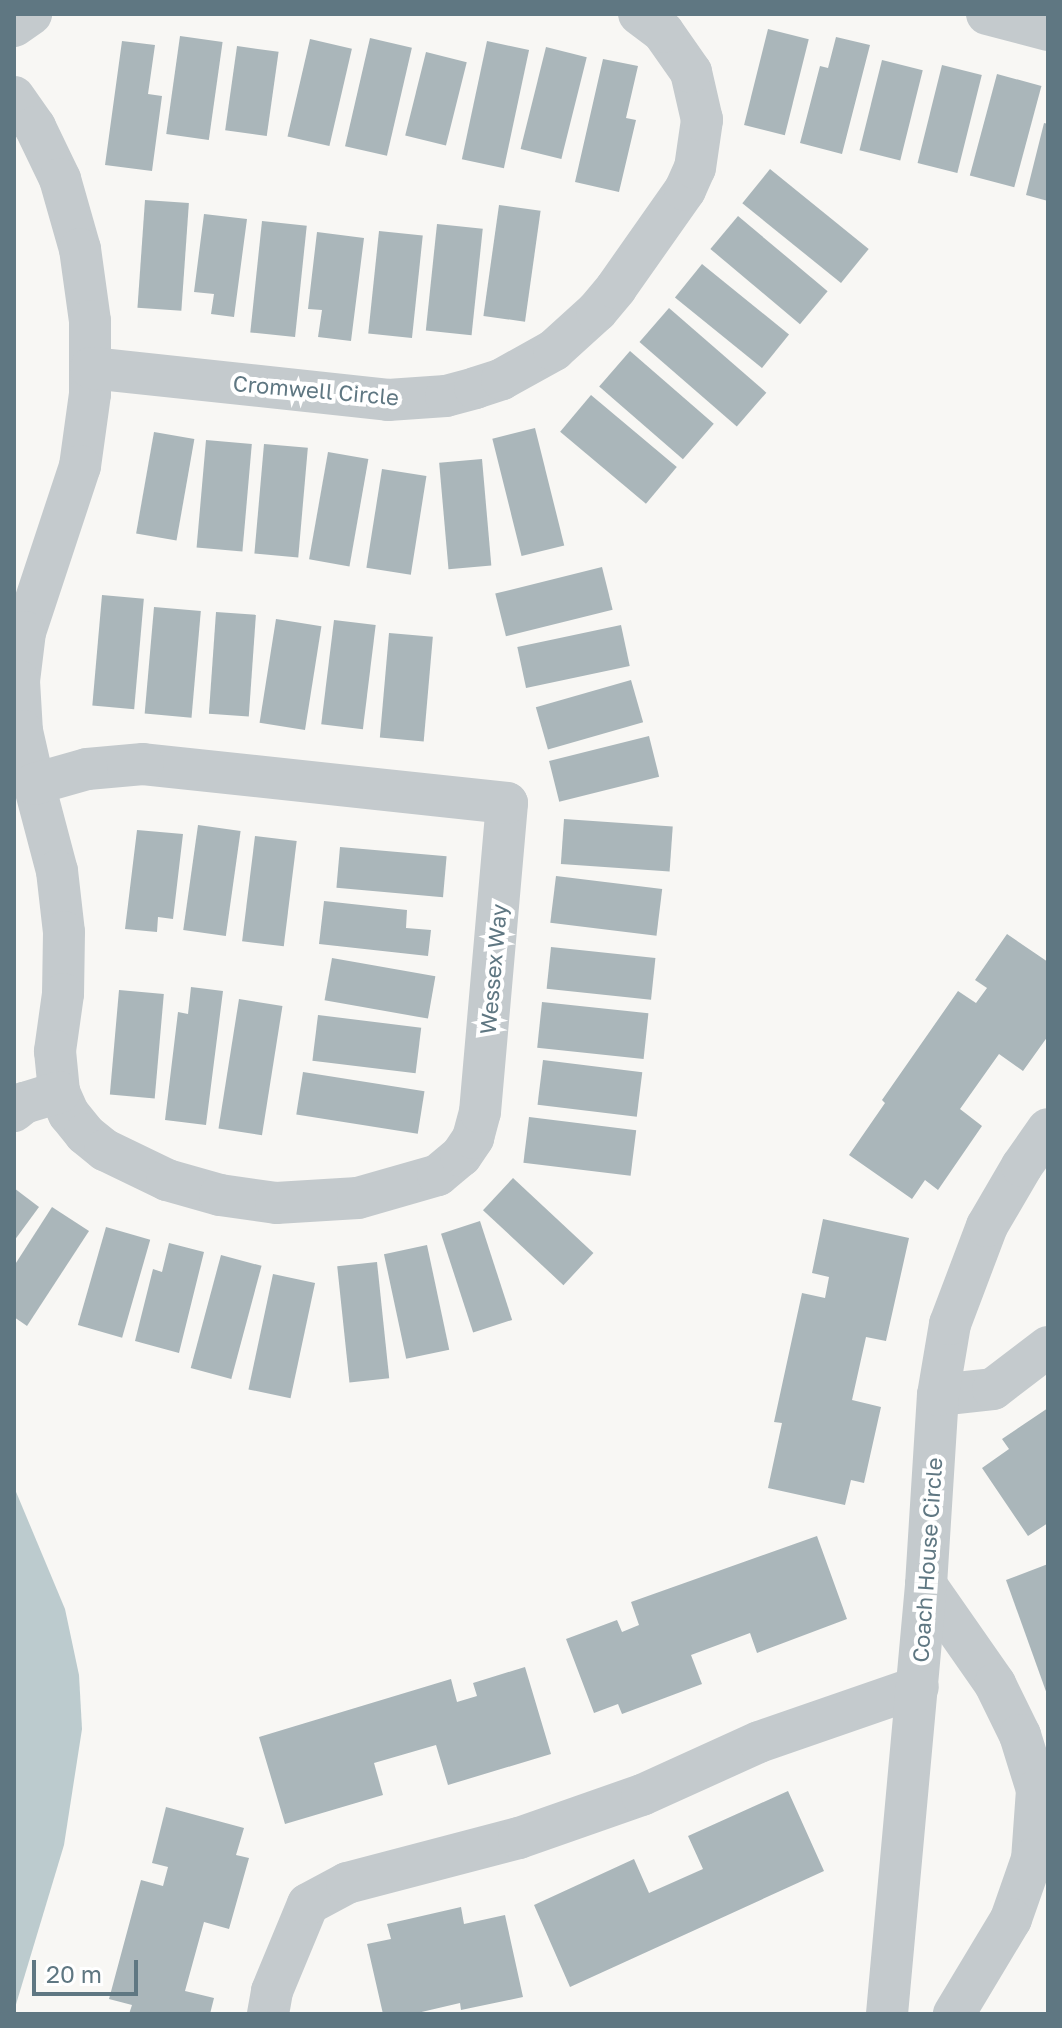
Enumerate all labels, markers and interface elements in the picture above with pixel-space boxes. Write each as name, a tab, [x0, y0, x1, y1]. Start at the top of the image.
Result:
street label: Cromwell Circle	[232, 370, 400, 410]
street label: Wessex Way	[474, 903, 512, 1035]
street label: Coach House Circle	[907, 1457, 947, 1663]
scale bar	[36, 1944, 142, 1994]
text: 20 m	[46, 1959, 102, 1988]

